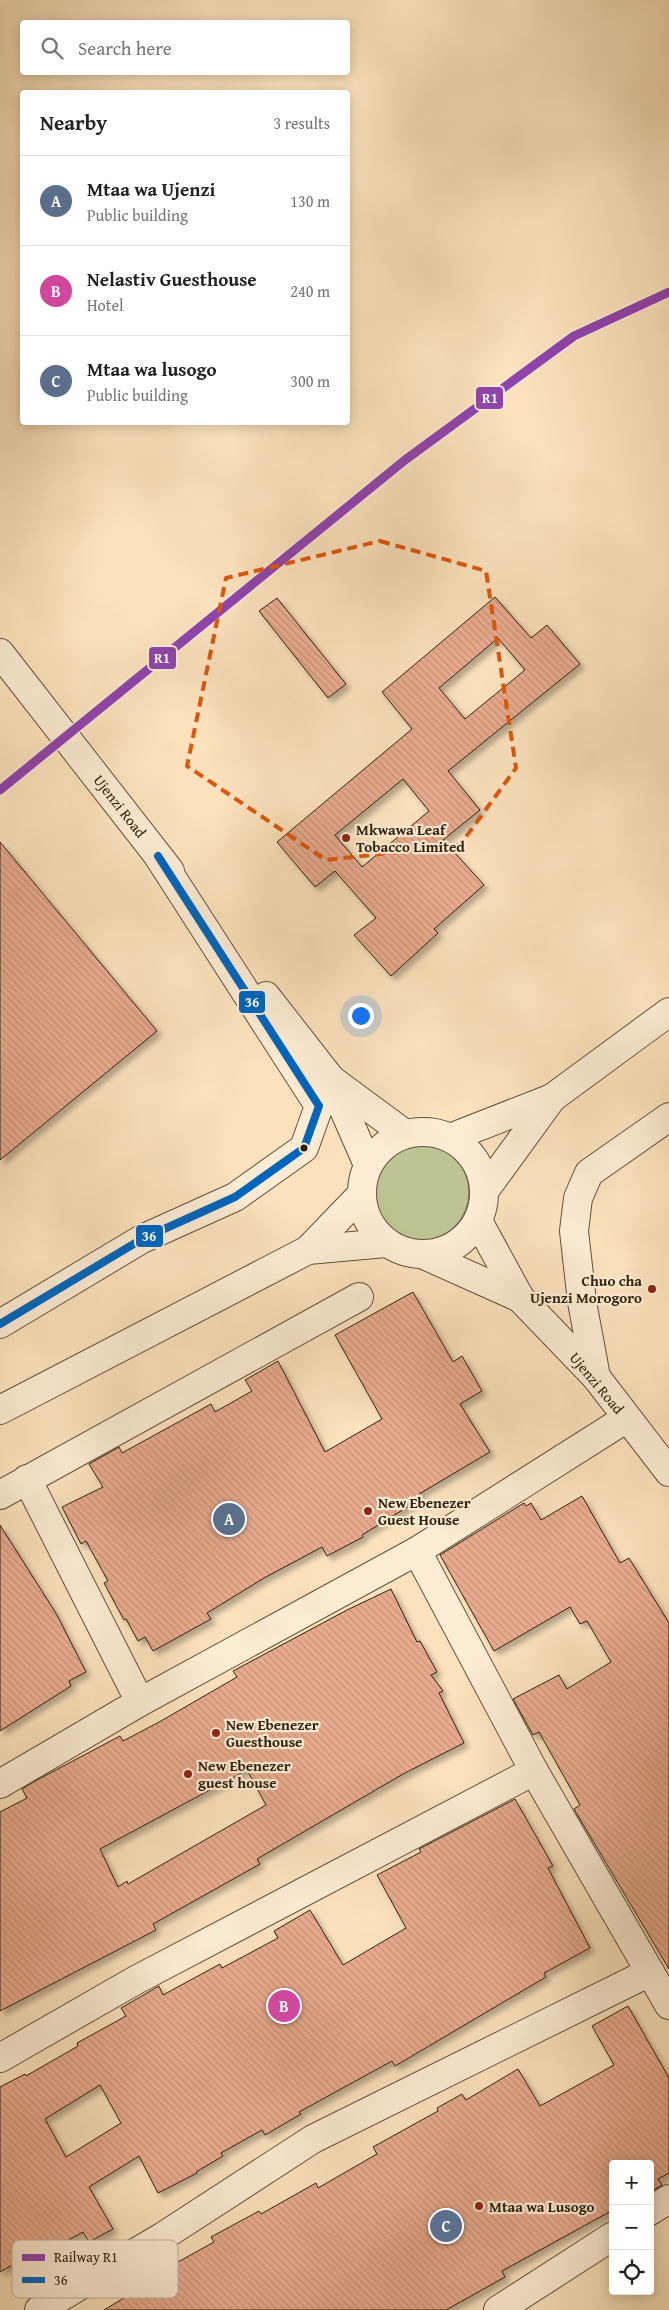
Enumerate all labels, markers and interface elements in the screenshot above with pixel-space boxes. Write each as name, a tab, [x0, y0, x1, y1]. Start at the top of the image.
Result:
search box	[20, 20, 350, 75]
icon: search	[38, 34, 66, 62]
text: Search here	[78, 34, 172, 62]
text: Nearby	[40, 107, 107, 138]
text: 3 results	[273, 111, 330, 135]
text: Mtaa wa Ujenzi	[87, 175, 215, 203]
text: A	[51, 189, 61, 213]
text: 130 m	[290, 189, 330, 213]
text: Public building	[87, 203, 188, 227]
text: Nelastiv Guesthouse	[87, 265, 257, 293]
text: B	[51, 279, 61, 303]
text: 240 m	[290, 279, 330, 303]
text: Hotel	[87, 293, 123, 317]
text: Mtaa wa lusogo	[87, 355, 217, 383]
text: C	[51, 369, 61, 393]
text: 300 m	[290, 369, 330, 393]
text: Public building	[87, 383, 188, 407]
line badge: R1	[475, 386, 504, 410]
text: R1	[482, 388, 498, 408]
line badge: R1	[148, 646, 177, 670]
text: R1	[154, 648, 170, 668]
street label: Ujenzi Road	[89, 770, 151, 842]
place label: Mkwawa Leaf Tobacco Limited	[356, 819, 465, 857]
marker: Mkwawa Leaf Tobacco Limited	[340, 832, 352, 844]
line badge: 36	[238, 990, 266, 1014]
text: 36	[245, 992, 259, 1012]
your location	[348, 1003, 374, 1029]
unlabelled marker	[299, 1143, 309, 1153]
line badge: 36	[135, 1224, 164, 1248]
text: 36	[142, 1226, 156, 1246]
place label: Chuo cha Ujenzi Morogoro	[530, 1270, 642, 1308]
marker: Chuo cha Ujenzi Morogoro	[646, 1283, 658, 1295]
street label: Ujenzi Road	[565, 1348, 629, 1418]
place label: New Ebenezer Guest House	[378, 1492, 471, 1530]
pin: A	[213, 1500, 245, 1538]
marker: New Ebenezer Guest House	[362, 1505, 374, 1517]
place label: New Ebenezer Guesthouse	[226, 1714, 319, 1752]
marker: New Ebenezer Guesthouse	[210, 1727, 222, 1739]
place label: New Ebenezer guest house	[198, 1755, 291, 1793]
marker: New Ebenezer guest house	[182, 1768, 194, 1780]
pin: B	[268, 1987, 300, 2025]
map controls	[609, 2160, 654, 2295]
button: +	[609, 2160, 654, 2205]
place label: Mtaa wa Lusogo	[489, 2196, 595, 2217]
marker: Mtaa wa Lusogo	[473, 2200, 485, 2212]
button: −	[609, 2205, 654, 2250]
pin: C	[430, 2207, 462, 2245]
legend	[12, 2240, 178, 2298]
text: Railway R1	[54, 2247, 118, 2267]
button: locate	[609, 2250, 654, 2295]
text: 36	[54, 2270, 68, 2290]

